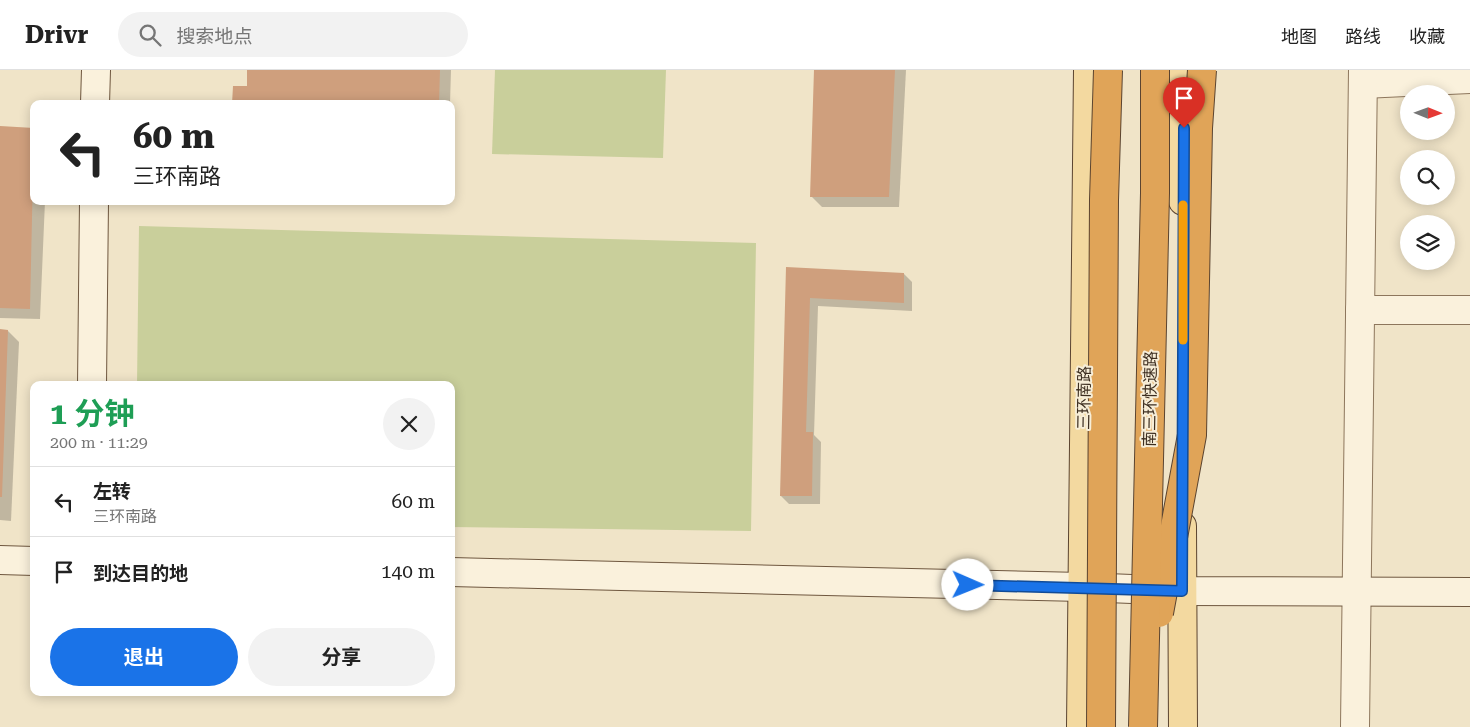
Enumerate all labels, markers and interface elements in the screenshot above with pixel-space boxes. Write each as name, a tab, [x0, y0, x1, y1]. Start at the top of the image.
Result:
search box	[118, 12, 468, 57]
text: Drivr	[25, 21, 88, 49]
icon: search	[136, 21, 164, 49]
text: 搜索地点	[176, 25, 252, 48]
text: 地图	[1281, 26, 1317, 47]
text: 路线	[1345, 26, 1381, 47]
text: 收藏	[1409, 26, 1445, 47]
pin	[1163, 77, 1205, 128]
icon: arrive	[1170, 84, 1198, 112]
north arrow	[1400, 85, 1455, 140]
map controls	[1400, 85, 1455, 270]
text: 60 m	[133, 116, 215, 157]
icon: left	[50, 120, 115, 185]
button: search	[1400, 150, 1455, 205]
text: 三环南路	[133, 164, 221, 189]
button: layers	[1400, 215, 1455, 270]
street label: 南三环快速路	[1140, 351, 1160, 447]
street label: 三环南路	[1074, 366, 1094, 430]
text: 1 分钟	[50, 396, 134, 431]
button: close	[383, 398, 435, 450]
text: 200 m · 11:29	[50, 433, 148, 452]
text: 左转	[93, 480, 131, 503]
icon: left	[50, 488, 78, 516]
text: 60 m	[392, 490, 435, 513]
text: 三环南路	[93, 507, 157, 526]
icon: arrive	[50, 558, 78, 586]
position arrow	[941, 558, 993, 610]
text: 140 m	[381, 560, 435, 583]
text: 到达目的地	[93, 562, 188, 585]
button: 退出	[50, 628, 238, 686]
button: 分享	[248, 628, 435, 686]

